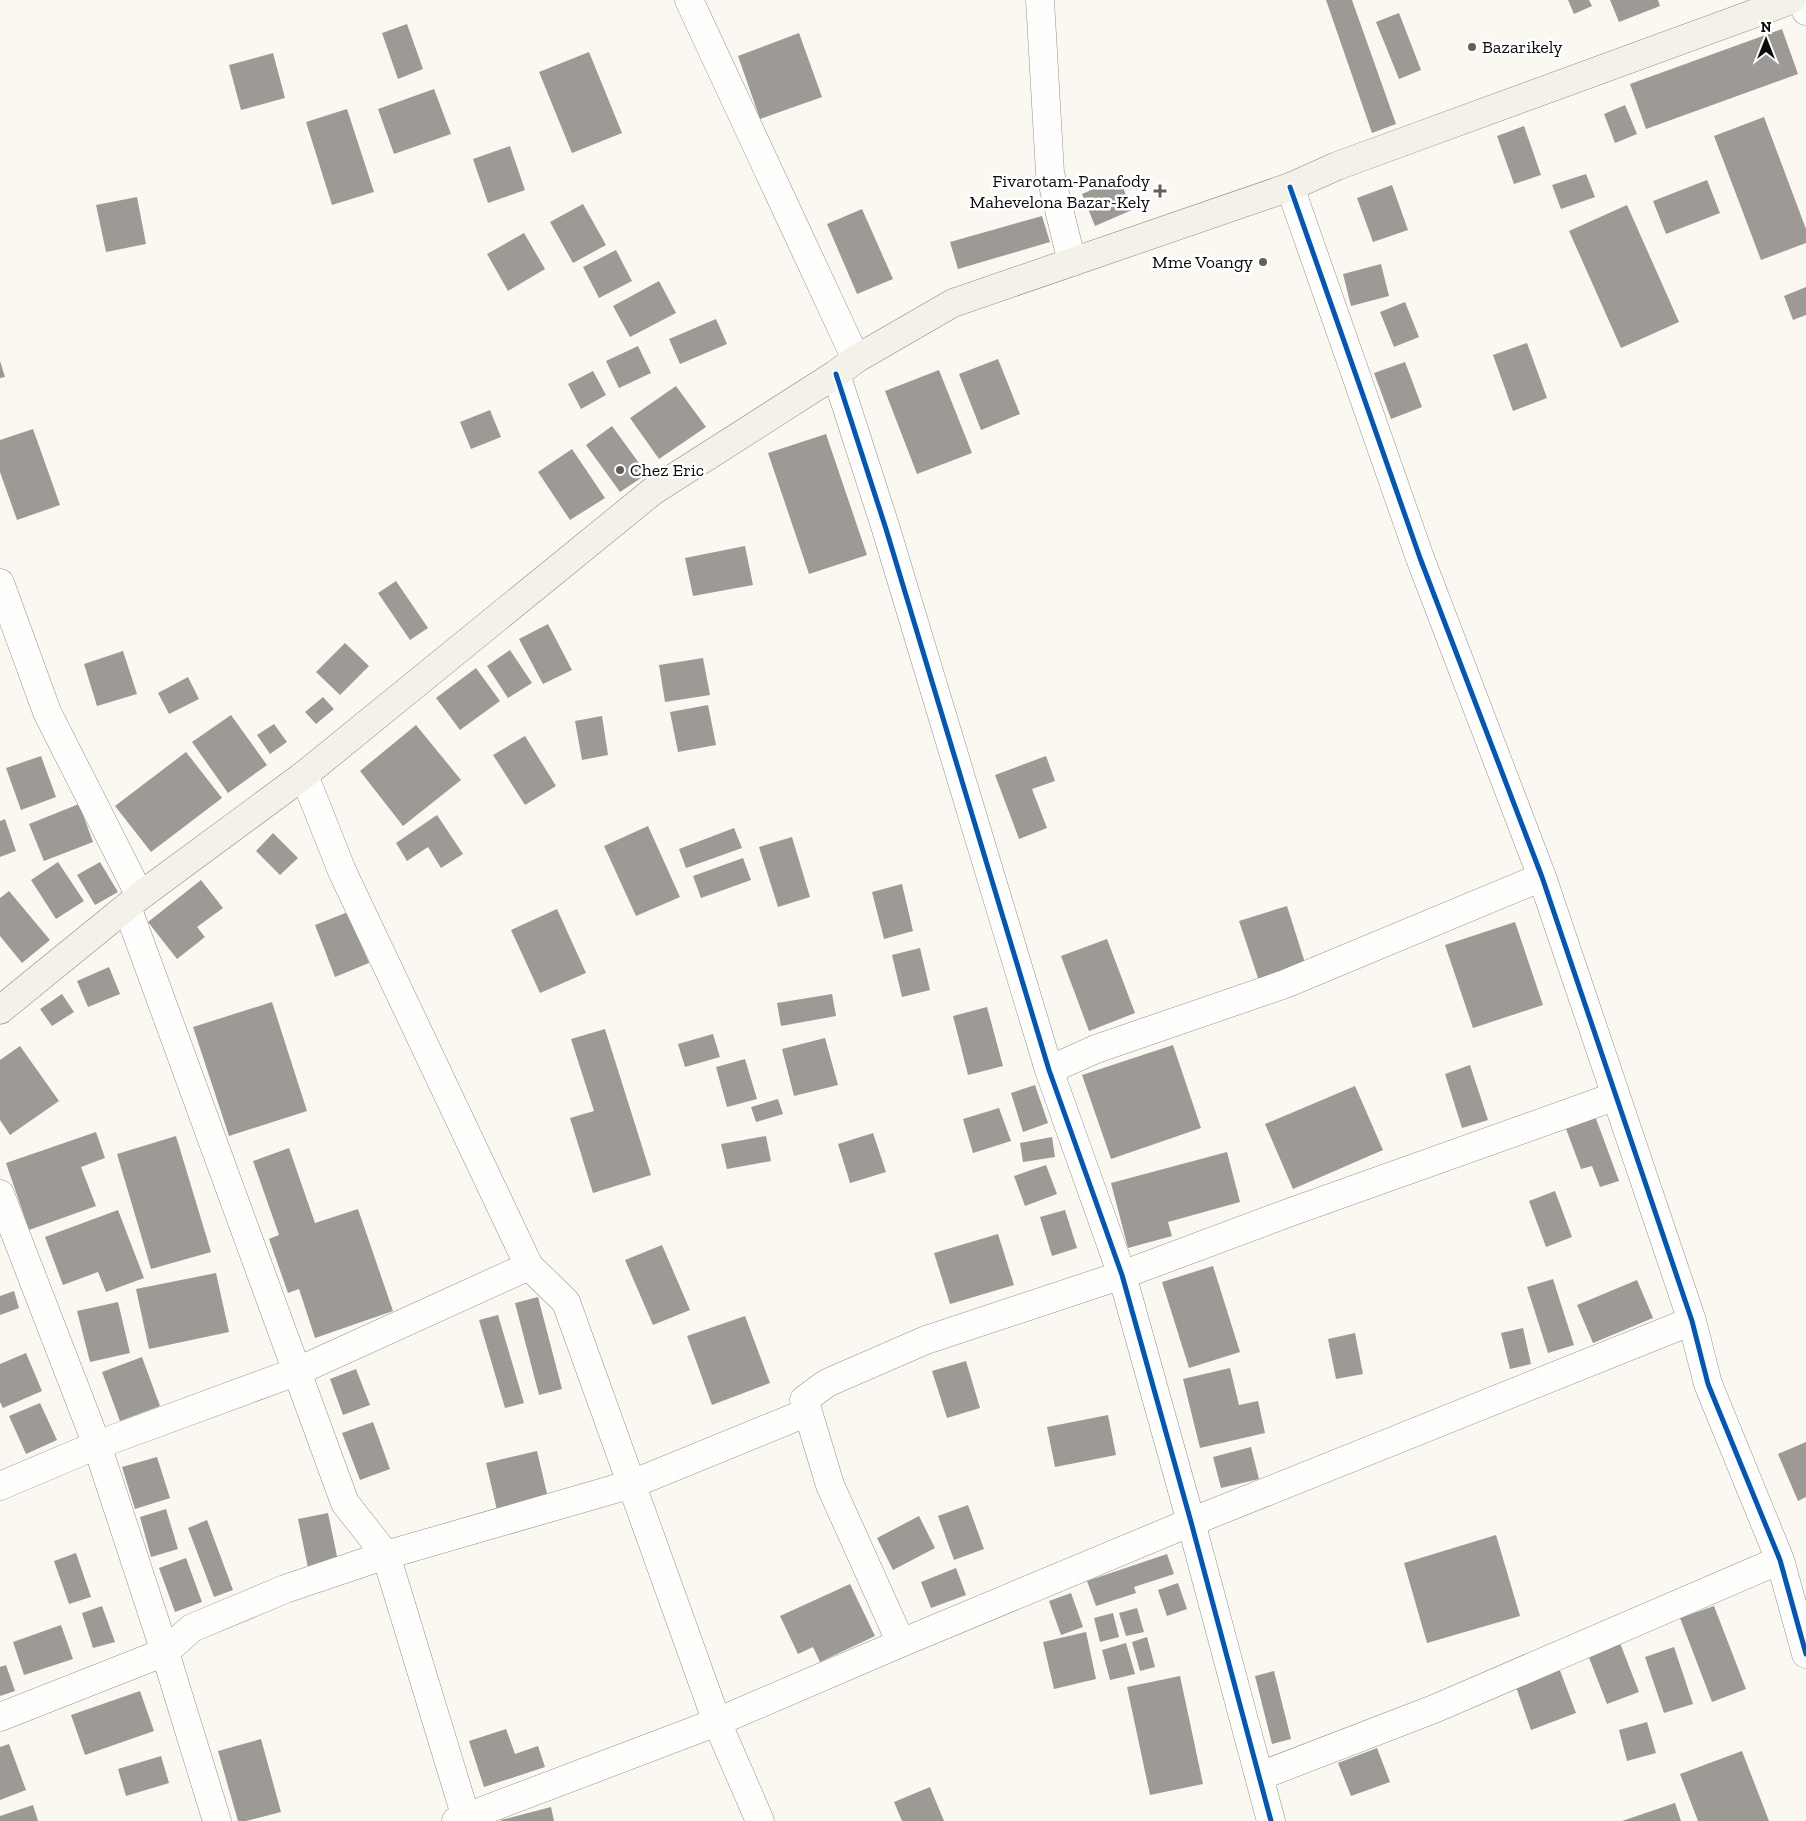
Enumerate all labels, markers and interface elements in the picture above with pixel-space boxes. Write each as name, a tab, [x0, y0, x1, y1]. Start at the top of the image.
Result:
north arrow	[1741, 15, 1791, 65]
text: N	[1761, 19, 1772, 36]
place label: Bazarikely	[1482, 36, 1563, 58]
marker: Bazarikely	[1466, 41, 1478, 53]
place label: Fivarotam-Panafody Mahevelona Bazar-Kely	[970, 170, 1151, 213]
marker: Fivarotam-Panafody Mahevelona Bazar-Kely	[1154, 185, 1166, 197]
place label: Mme Voangy	[1152, 251, 1254, 273]
marker: Mme Voangy	[1257, 256, 1269, 268]
place label: Chez Eric	[630, 459, 704, 481]
marker: Chez Eric	[614, 464, 626, 476]

